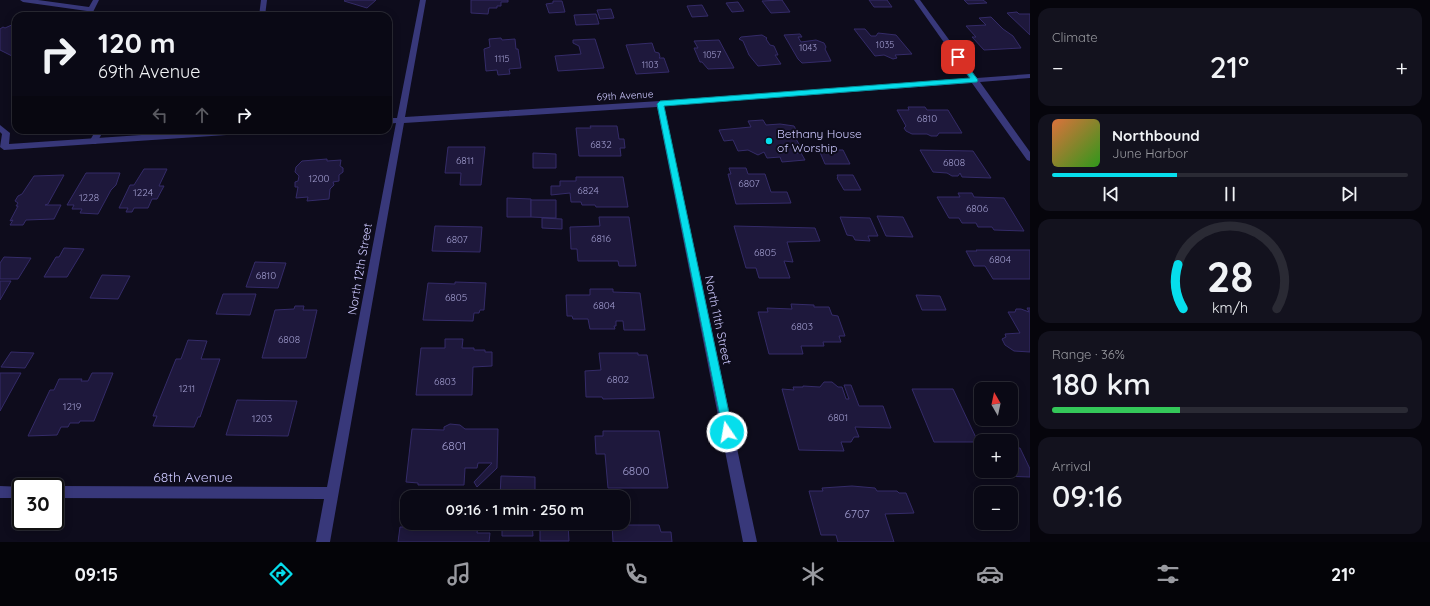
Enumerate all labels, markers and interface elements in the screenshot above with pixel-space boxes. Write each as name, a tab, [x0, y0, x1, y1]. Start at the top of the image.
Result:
text: 120 m	[98, 25, 176, 60]
icon: right	[32, 28, 84, 80]
text: Climate	[1052, 29, 1098, 45]
house number: 1035	[876, 39, 894, 50]
pin	[941, 40, 975, 74]
house number: 1043	[799, 42, 817, 53]
icon: arrive	[947, 46, 969, 68]
text: 21°	[1210, 48, 1249, 86]
house number: 1057	[703, 49, 721, 60]
house number: 1115	[495, 53, 510, 64]
text: −	[1052, 54, 1063, 82]
text: +	[1396, 54, 1408, 82]
house number: 1103	[642, 59, 659, 70]
text: 69th Avenue	[98, 60, 201, 83]
street label: 69th Avenue	[596, 87, 654, 103]
icon: left	[149, 104, 171, 126]
icon: ahead	[191, 104, 213, 126]
icon: right	[233, 104, 255, 126]
house number: 6810	[917, 112, 937, 125]
place label: Bethany House of Worship	[777, 126, 862, 155]
text: Northbound	[1112, 126, 1200, 145]
marker: Bethany House of Worship	[764, 136, 774, 146]
house number: 6832	[590, 138, 612, 151]
text: June Harbor	[1112, 145, 1188, 161]
house number: 6811	[456, 154, 474, 167]
house number: 6808	[943, 156, 965, 169]
house number: 1200	[308, 172, 330, 185]
house number: 6807	[738, 177, 760, 190]
icon: previous	[1100, 183, 1122, 205]
icon: pause	[1219, 183, 1241, 205]
icon: next	[1338, 183, 1360, 205]
house number: 6824	[577, 184, 599, 197]
house number: 1224	[133, 186, 153, 199]
house number: 1228	[79, 191, 99, 204]
house number: 6806	[966, 202, 989, 215]
street label: North 12th Street	[344, 222, 375, 316]
house number: 6816	[591, 232, 612, 245]
house number: 6807	[446, 233, 468, 246]
house number: 6805	[754, 246, 776, 259]
text: 28	[1207, 250, 1253, 302]
house number: 6804	[989, 253, 1011, 266]
house number: 6810	[256, 269, 276, 282]
street label: North 11th Street	[702, 274, 735, 366]
house number: 6805	[445, 291, 467, 304]
house number: 6804	[593, 299, 615, 312]
text: km/h	[1212, 299, 1248, 317]
house number: 6803	[791, 320, 813, 333]
house number: 6808	[278, 333, 300, 346]
text: Range · 36%	[1052, 346, 1125, 362]
text: 180 km	[1052, 365, 1151, 403]
house number: 6802	[607, 373, 630, 386]
house number: 6803	[434, 375, 456, 388]
house number: 1211	[179, 382, 195, 395]
north arrow	[974, 382, 1018, 426]
map controls	[974, 382, 1018, 530]
house number: 1219	[63, 400, 82, 413]
position arrow	[706, 411, 748, 453]
house number: 6801	[828, 411, 848, 424]
house number: 1203	[252, 412, 272, 425]
button: +	[974, 434, 1018, 478]
house number: 6801	[442, 438, 466, 453]
text: Arrival	[1052, 458, 1091, 474]
house number: 6800	[622, 463, 650, 478]
street label: 68th Avenue	[153, 468, 233, 486]
text: 09:16	[1052, 477, 1122, 515]
speed limit sign: 30	[12, 478, 64, 530]
button: −	[974, 486, 1018, 530]
text: 09:16 · 1 min · 250 m	[446, 500, 584, 519]
house number: 6707	[844, 506, 870, 521]
icon: directions	[267, 560, 295, 588]
icon: music	[445, 560, 473, 588]
icon: phone	[622, 560, 650, 588]
icon: climate	[799, 560, 827, 588]
icon: car	[976, 560, 1004, 588]
icon: filters	[1154, 560, 1182, 588]
text: 09:15	[75, 563, 118, 586]
text: 21°	[1331, 563, 1355, 586]

